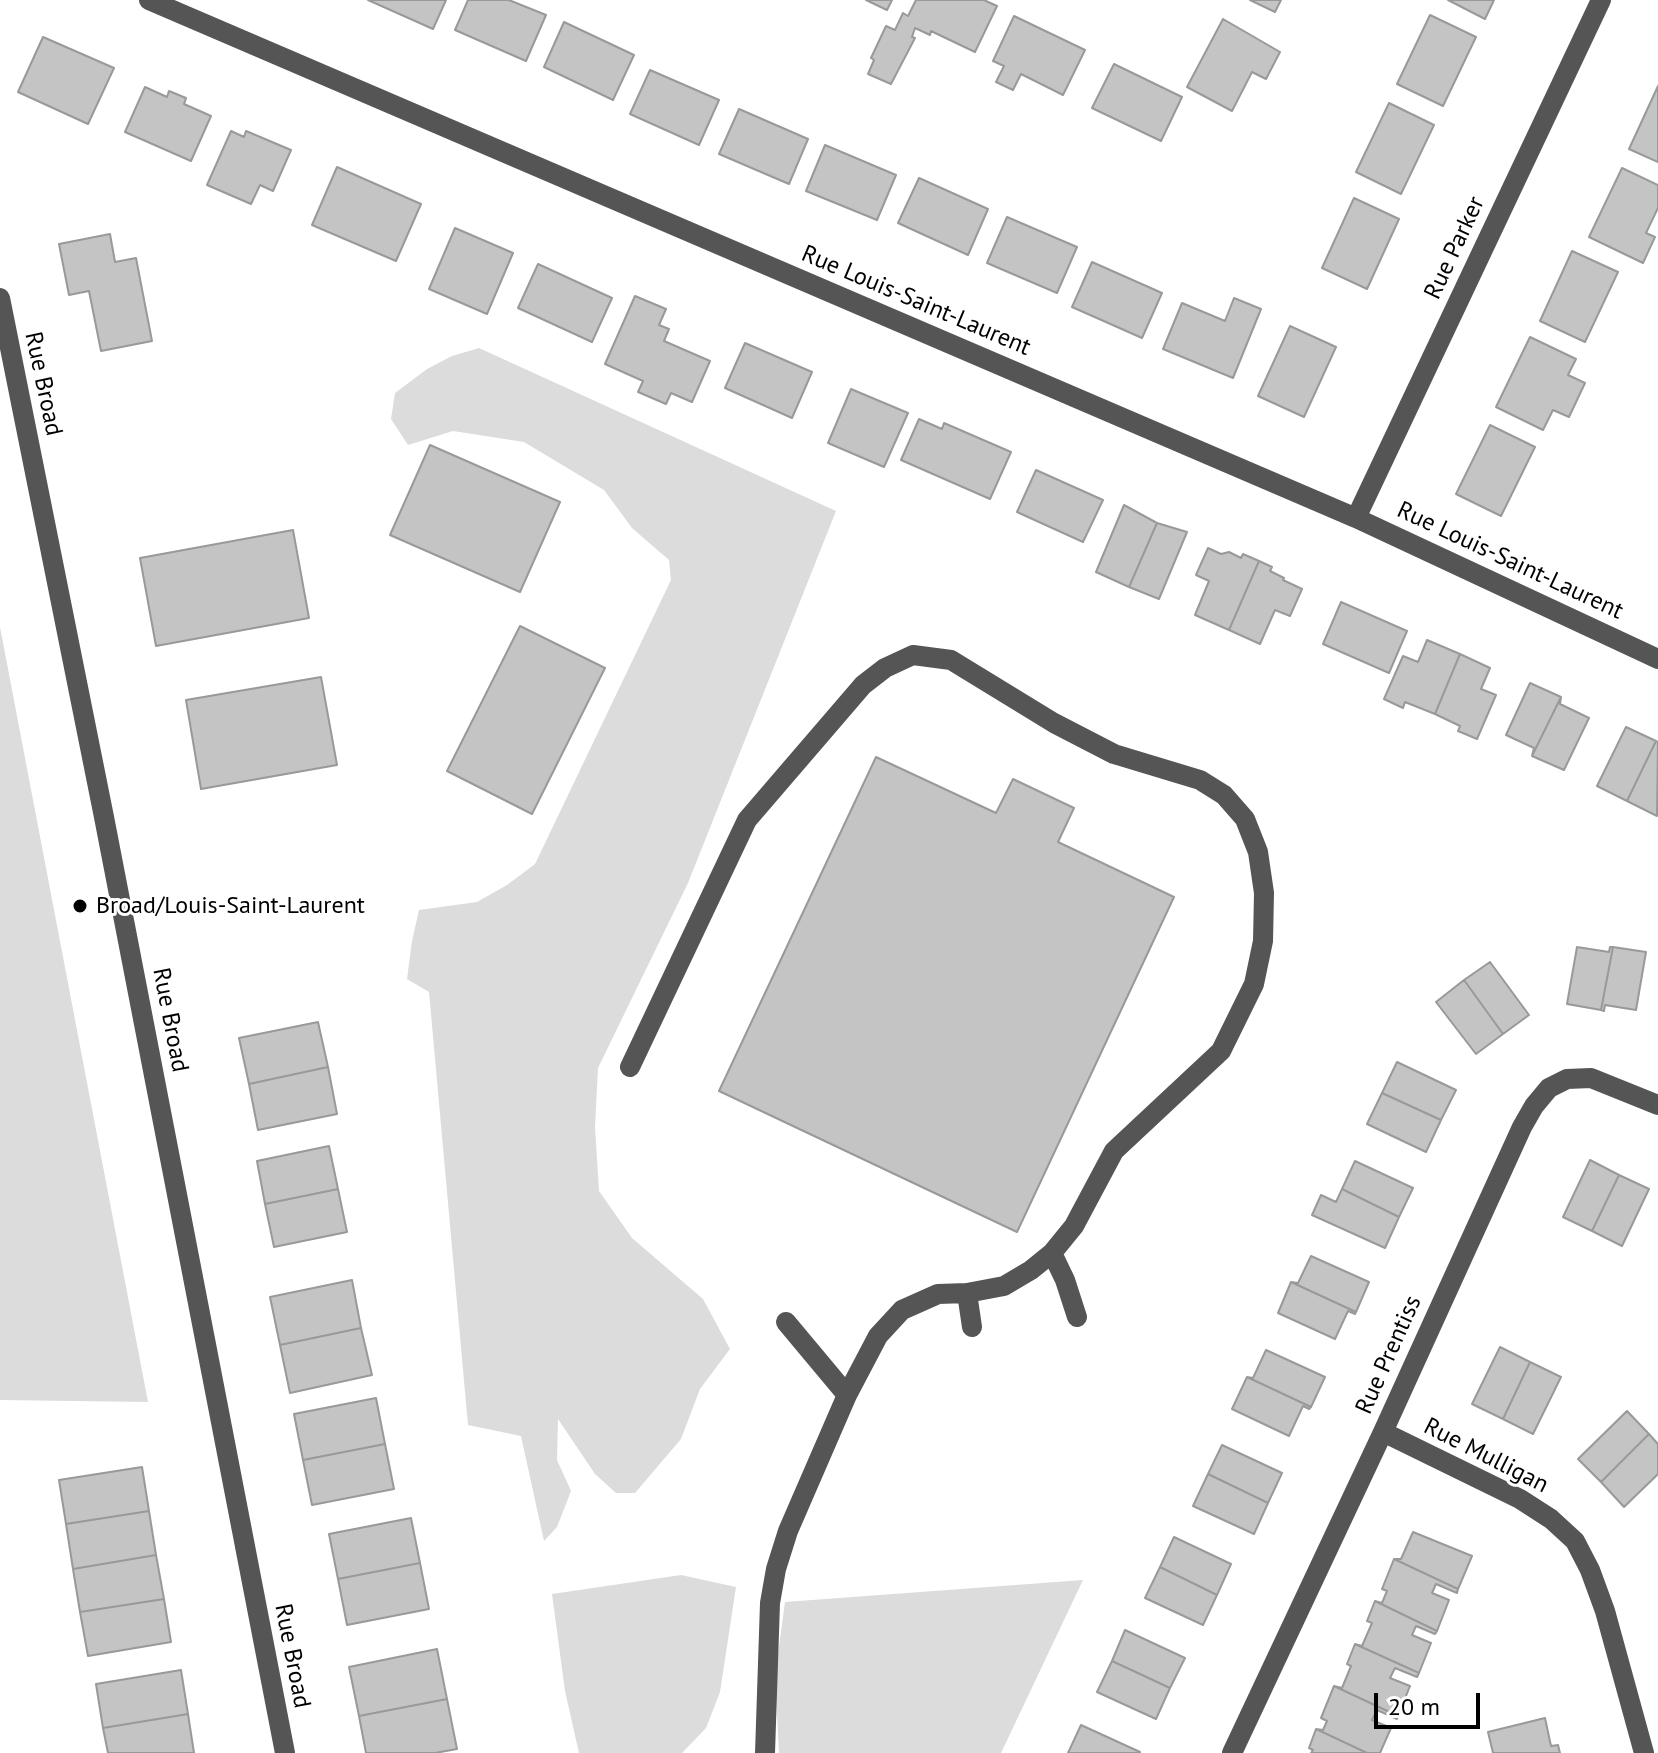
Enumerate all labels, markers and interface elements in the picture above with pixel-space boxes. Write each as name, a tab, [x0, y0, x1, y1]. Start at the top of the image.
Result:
street label: Rue Parker	[1419, 192, 1491, 304]
street label: Rue Louis-Saint-Laurent	[797, 240, 1035, 362]
street label: Rue Broad	[18, 329, 68, 439]
street label: Rue Louis-Saint-Laurent	[1392, 496, 1628, 626]
place label: Broad/Louis-Saint-Laurent	[96, 892, 365, 920]
marker: Broad/Louis-Saint-Laurent	[71, 897, 89, 915]
street label: Rue Broad	[146, 966, 194, 1074]
street label: Rue Prentiss	[1350, 1291, 1428, 1419]
street label: Rue Mulligan	[1419, 1412, 1553, 1500]
street label: Rue Broad	[268, 1602, 316, 1710]
scale bar	[1378, 1677, 1484, 1727]
text: 20 m	[1388, 1691, 1440, 1722]

